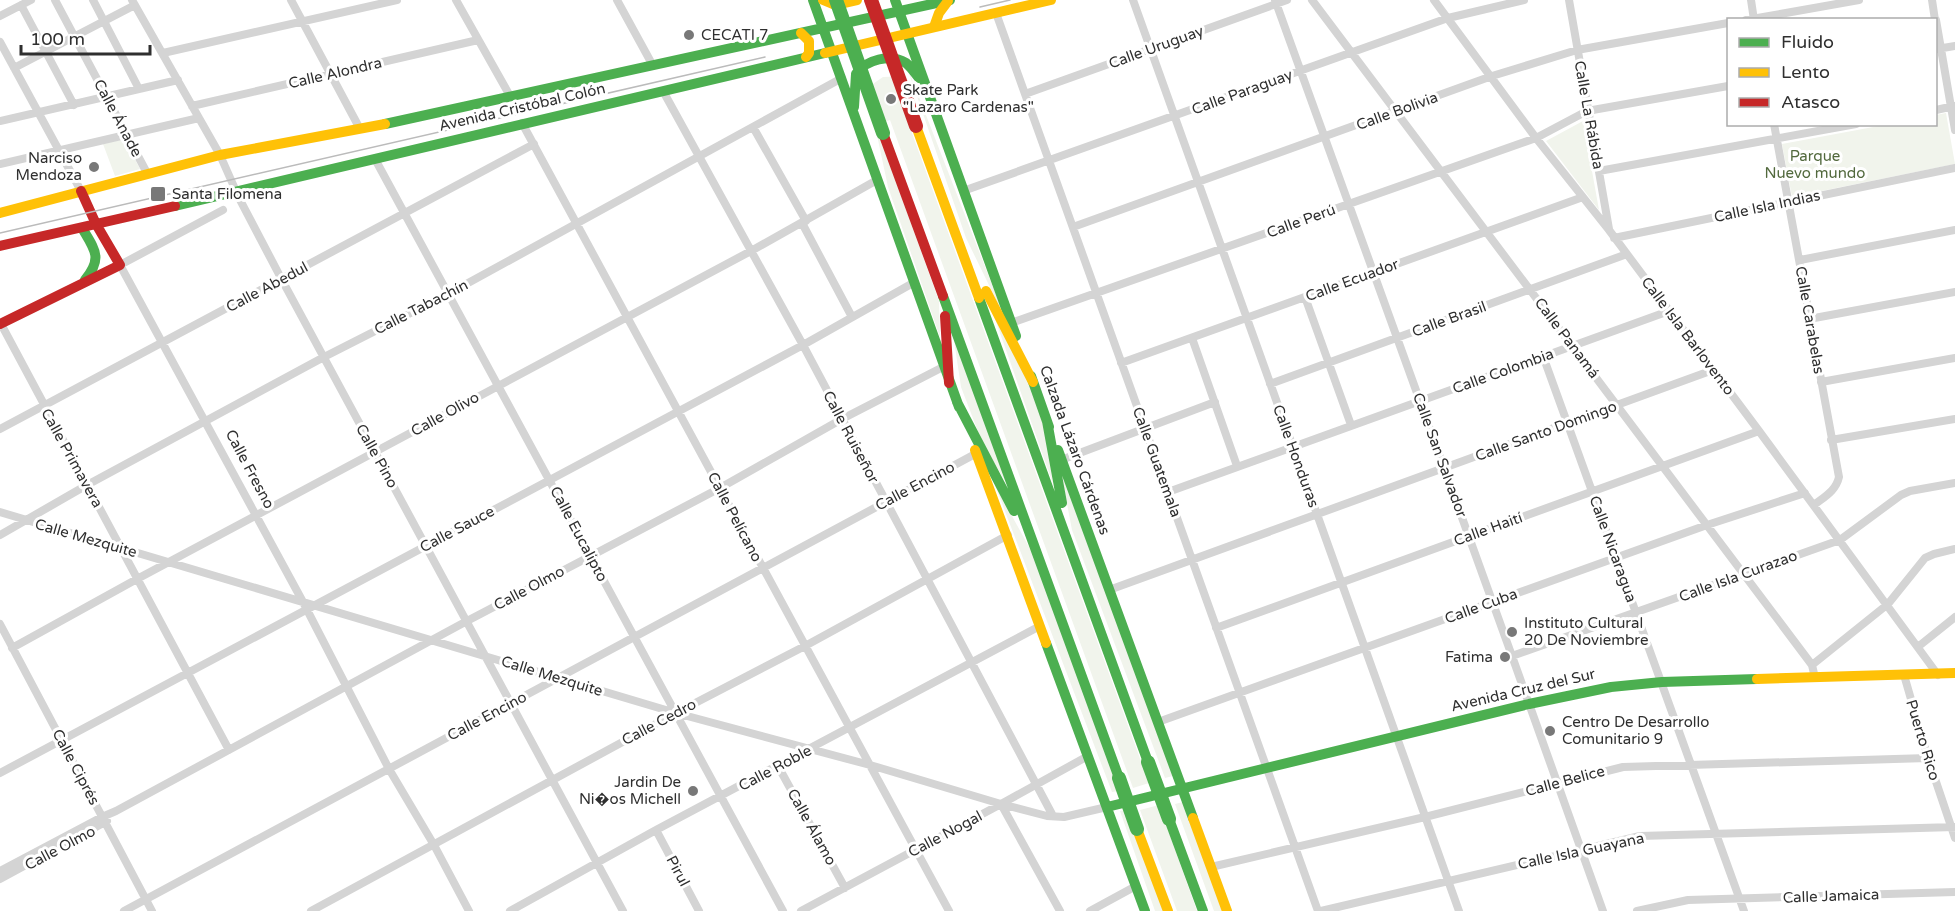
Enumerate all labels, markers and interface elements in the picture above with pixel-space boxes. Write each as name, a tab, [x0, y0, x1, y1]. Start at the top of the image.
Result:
scale bar	[21, 18, 150, 56]
legend	[1727, 18, 1937, 126]
street label: Calle Uruguay	[1106, 22, 1206, 72]
place label: CECATI 7	[701, 26, 768, 44]
text: 100 m	[30, 28, 85, 50]
marker: CECATI 7	[682, 28, 696, 42]
text: Fluido	[1781, 31, 1834, 53]
street label: Calle Alondra	[286, 53, 384, 93]
street label: Calle La Rábida	[1571, 59, 1607, 171]
text: Lento	[1781, 61, 1830, 83]
street label: Calle Paraguay	[1189, 65, 1295, 119]
street label: Calle Ánade	[90, 76, 146, 160]
street label: Avenida Cristóbal Colón	[437, 79, 607, 135]
place label: Skate Park "Lazaro Cardenas"	[903, 81, 1034, 116]
street label: Calle Bolivia	[1354, 88, 1440, 134]
text: Atasco	[1781, 91, 1840, 113]
marker: Skate Park "Lazaro Cardenas"	[884, 92, 898, 106]
park label: Parque Nuevo mundo	[1765, 147, 1865, 182]
place label: Narciso Mendoza	[16, 149, 82, 184]
marker: Narciso Mendoza	[87, 160, 101, 174]
marker: Santa Filomena	[149, 185, 167, 203]
place label: Santa Filomena	[172, 185, 282, 203]
street label: Calle Isla Indias	[1712, 186, 1822, 226]
street label: Calle Perú	[1264, 200, 1338, 242]
street label: Calle Ecuador	[1303, 255, 1401, 305]
street label: Calle Abedul	[223, 258, 311, 316]
street label: Calle Carabelas	[1792, 265, 1828, 375]
street label: Calle Isla Barlovento	[1638, 273, 1738, 399]
street label: Calle Tabachín	[371, 276, 471, 338]
street label: Calle Panamá	[1531, 294, 1603, 382]
street label: Calle Brasil	[1409, 297, 1489, 341]
street label: Calle Colombia	[1450, 344, 1556, 398]
street label: Calzada Lázaro Cárdenas	[1036, 363, 1114, 537]
street label: Calle Olivo	[408, 388, 482, 440]
street label: Calle Ruiseñor	[819, 388, 883, 486]
street label: Calle San Salvador	[1409, 390, 1471, 520]
street label: Calle Santo Domingo	[1473, 397, 1619, 465]
street label: Calle Honduras	[1269, 402, 1323, 510]
street label: Calle Guatemala	[1129, 404, 1185, 520]
street label: Calle Primavera	[37, 405, 107, 511]
street label: Calle Pino	[352, 421, 402, 491]
street label: Calle Fresno	[222, 426, 278, 512]
street label: Calle Encino	[872, 458, 958, 514]
street label: Calle Pelícano	[704, 469, 766, 565]
street label: Calle Eucalipto	[546, 483, 612, 585]
street label: Calle Nicaragua	[1585, 493, 1641, 605]
street label: Calle Sauce	[417, 502, 497, 556]
street label: Calle Haití	[1451, 508, 1525, 550]
street label: Calle Mezquite	[33, 515, 139, 561]
street label: Calle Isla Curazao	[1676, 546, 1800, 606]
street label: Calle Olmo	[491, 562, 567, 614]
street label: Calle Cuba	[1442, 585, 1520, 627]
place label: Instituto Cultural 20 De Noviembre	[1524, 614, 1648, 649]
marker: Instituto Cultural 20 De Noviembre	[1505, 625, 1519, 639]
place label: Fatima	[1445, 648, 1493, 666]
marker: Fatima	[1498, 650, 1512, 664]
street label: Calle Mezquite	[499, 652, 605, 700]
street label: Avenida Cruz del Sur	[1449, 665, 1597, 715]
street label: Calle Encino	[444, 688, 530, 744]
street label: Calle Cedro	[619, 695, 699, 749]
street label: Puerto Rico	[1902, 697, 1944, 783]
place label: Centro De Desarrollo Comunitario 9	[1562, 713, 1709, 748]
marker: Centro De Desarrollo Comunitario 9	[1543, 724, 1557, 738]
street label: Calle Ciprés	[48, 726, 104, 808]
street label: Calle Roble	[735, 741, 815, 795]
street label: Calle Belice	[1523, 762, 1607, 800]
place label: Jardin De Ni�os Michell	[579, 773, 681, 808]
marker: Jardin De Ni�os Michell	[686, 784, 700, 798]
street label: Calle Álamo	[784, 786, 840, 868]
street label: Calle Nogal	[905, 807, 985, 861]
street label: Calle Olmo	[22, 822, 98, 874]
street label: Calle Isla Guayana	[1516, 829, 1646, 873]
street label: Pirul	[662, 853, 694, 889]
street label: Calle Jamaica	[1782, 885, 1880, 907]

